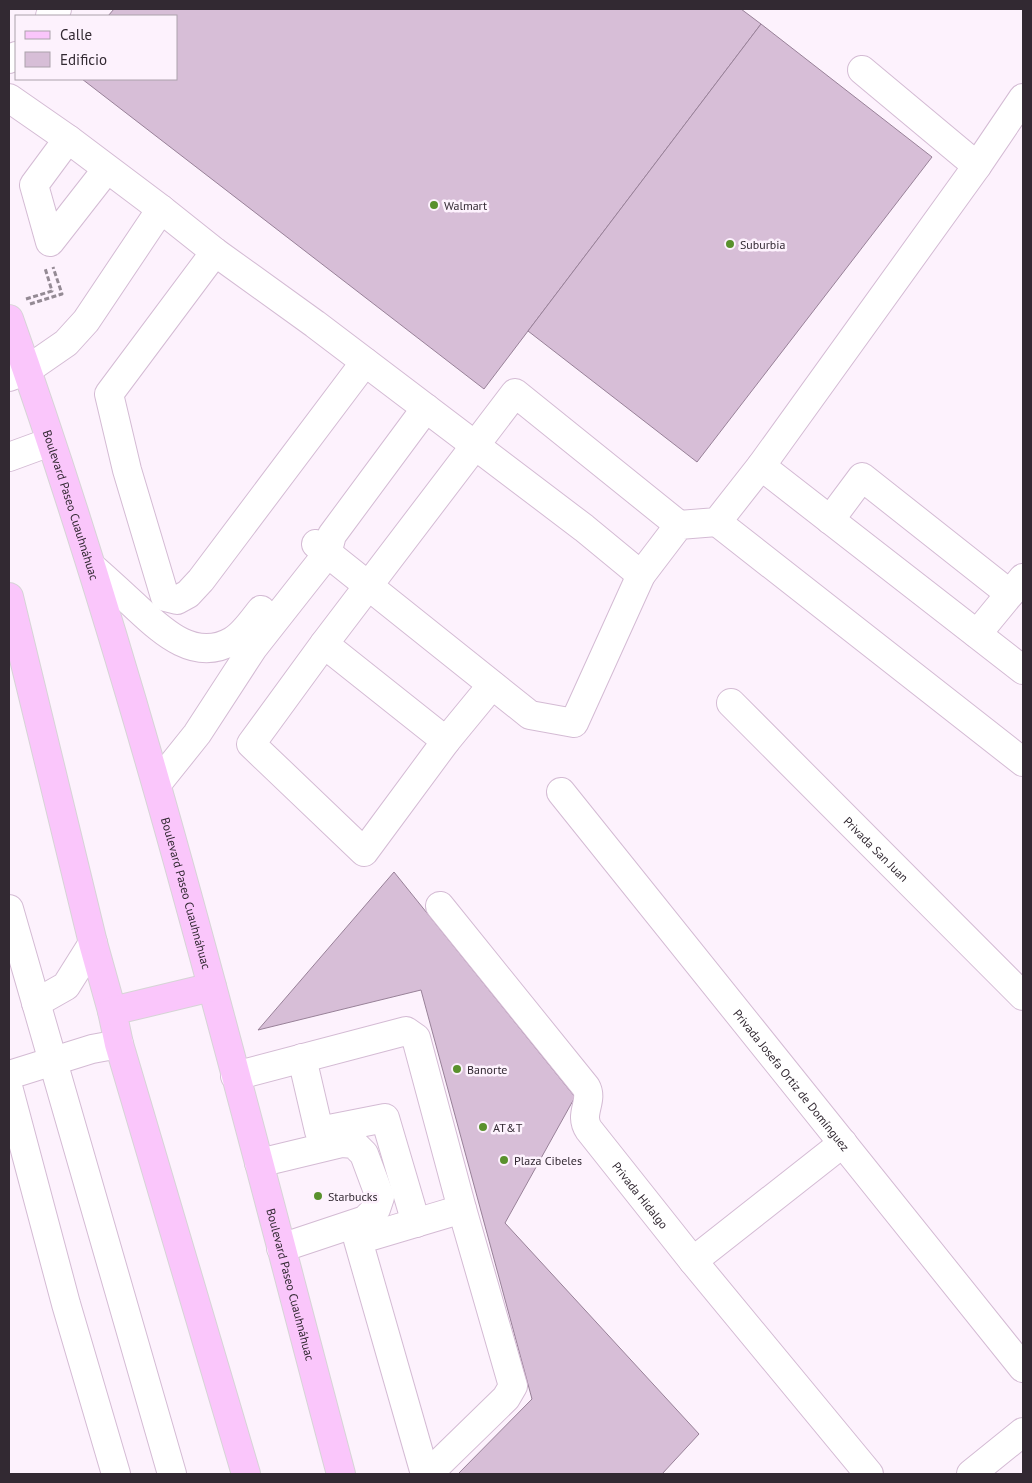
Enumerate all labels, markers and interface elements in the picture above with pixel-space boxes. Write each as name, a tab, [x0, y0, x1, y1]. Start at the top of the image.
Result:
legend	[15, 15, 178, 80]
text: Calle	[60, 25, 92, 44]
text: Edificio	[60, 50, 107, 69]
place label: Walmart	[444, 198, 487, 213]
marker: Walmart	[428, 199, 440, 211]
place label: Suburbia	[740, 237, 786, 252]
marker: Suburbia	[724, 238, 736, 250]
street label: Boulevard Paseo Cuauhnáhuac	[40, 428, 103, 582]
street label: Privada San Juan	[841, 813, 912, 885]
street label: Boulevard Paseo Cuauhnáhuac	[158, 815, 215, 971]
street label: Privada Josefa Ortiz de Domínguez	[731, 1006, 853, 1154]
place label: Banorte	[467, 1062, 507, 1077]
marker: Banorte	[451, 1063, 463, 1075]
place label: AT&T	[493, 1120, 523, 1135]
marker: AT&T	[477, 1121, 489, 1133]
place label: Plaza Cibeles	[514, 1153, 582, 1168]
marker: Plaza Cibeles	[498, 1154, 510, 1166]
street label: Privada Hidalgo	[610, 1159, 672, 1231]
place label: Starbucks	[328, 1189, 378, 1204]
marker: Starbucks	[312, 1190, 324, 1202]
street label: Boulevard Paseo Cuauhnáhuac	[264, 1207, 318, 1363]

